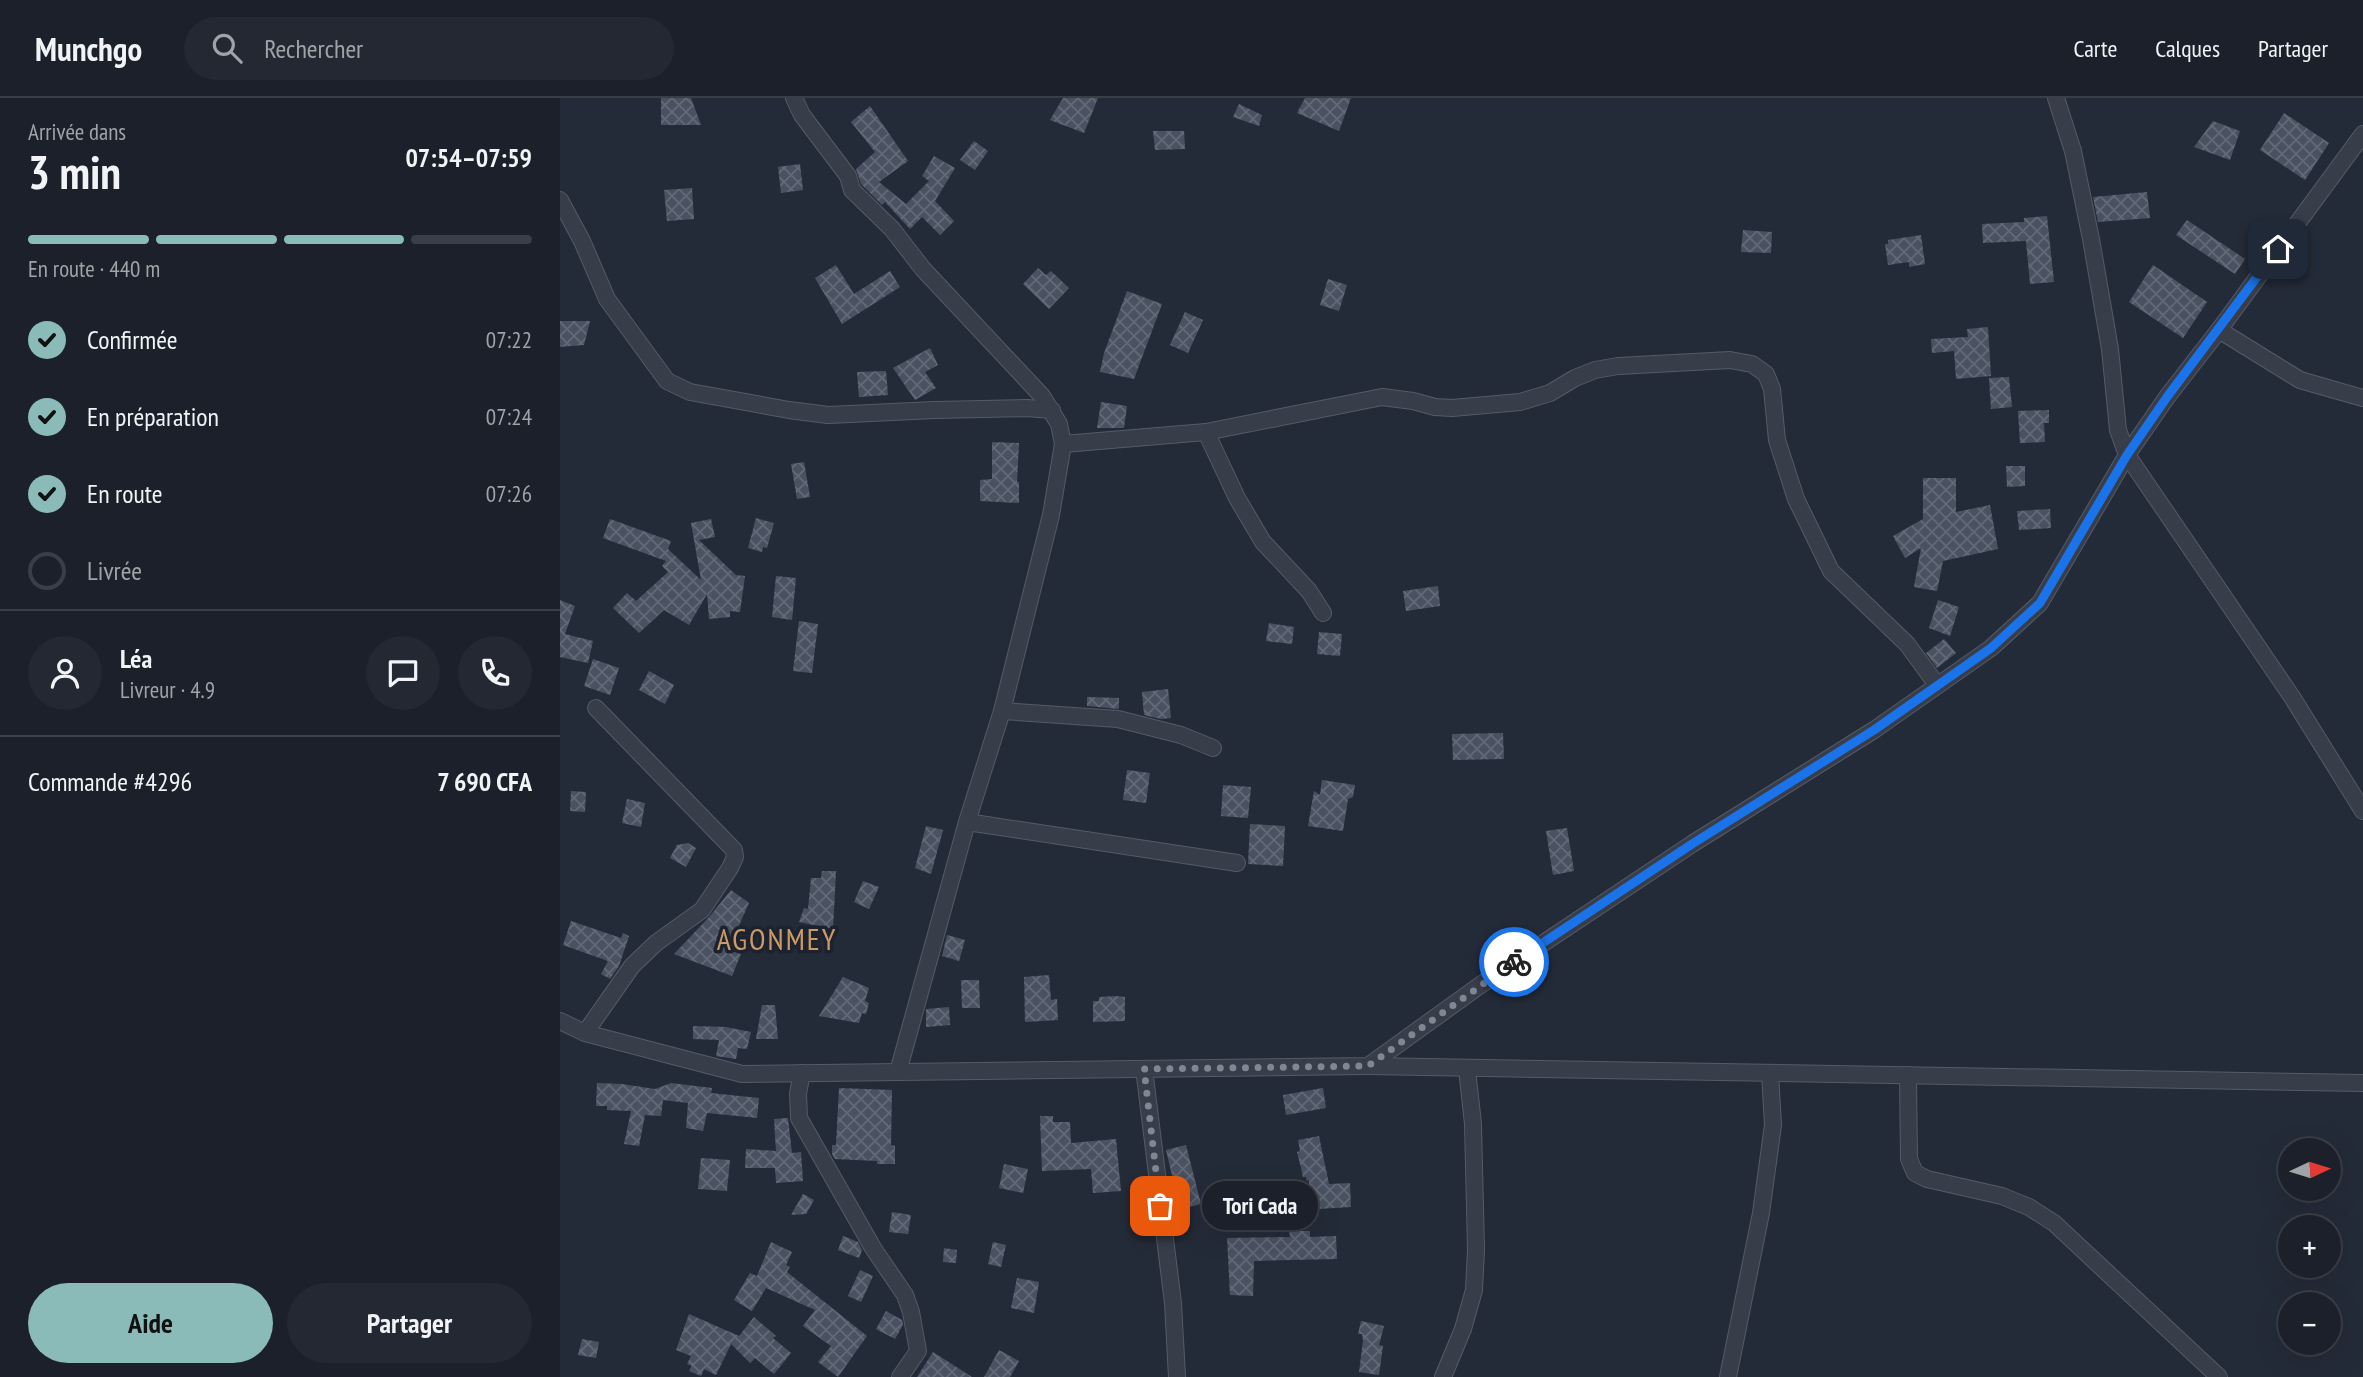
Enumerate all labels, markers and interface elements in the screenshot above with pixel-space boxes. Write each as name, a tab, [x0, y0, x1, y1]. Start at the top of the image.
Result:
search box	[184, 17, 674, 80]
text: Munchgo	[35, 27, 142, 70]
icon: search	[208, 29, 246, 67]
text: Rechercher	[264, 32, 363, 65]
text: Carte	[2074, 33, 2117, 64]
text: Calques	[2155, 33, 2220, 64]
text: Partager	[2258, 33, 2328, 64]
text: Arrivée dans	[28, 117, 126, 146]
text: 07:54–07:59	[405, 141, 532, 174]
text: 3 min	[28, 142, 121, 202]
pin	[2248, 219, 2308, 279]
icon: home	[2259, 230, 2297, 268]
text: En route · 440 m	[28, 254, 160, 283]
icon: check	[28, 321, 66, 359]
text: Confirmée	[87, 323, 178, 356]
text: 07:22	[486, 325, 532, 354]
icon: check	[28, 398, 66, 436]
text: En préparation	[87, 400, 219, 433]
text: 07:24	[486, 402, 532, 431]
icon: check	[28, 475, 66, 513]
text: En route	[87, 477, 162, 510]
text: 07:26	[486, 479, 532, 508]
text: Livrée	[87, 554, 142, 587]
button: person	[28, 636, 102, 710]
button: chat	[366, 636, 440, 710]
button: phone	[458, 636, 532, 710]
text: Léa	[120, 642, 152, 675]
text: Livreur · 4.9	[120, 675, 215, 704]
text: Commande #4296	[28, 765, 192, 798]
text: 7 690 CFA	[437, 765, 532, 798]
district label: AGONMEY	[717, 919, 837, 958]
courier	[1479, 927, 1549, 997]
icon: bike	[1495, 943, 1533, 981]
north arrow	[2278, 1138, 2342, 1200]
map controls	[2278, 1138, 2341, 1355]
pin	[1130, 1176, 1190, 1236]
callout: Tori Cada	[1202, 1182, 1318, 1230]
icon: bag	[1141, 1187, 1179, 1225]
text: Tori Cada	[1223, 1191, 1297, 1220]
button: +	[2278, 1215, 2341, 1278]
button: Aide	[28, 1283, 273, 1363]
button: Partager	[287, 1283, 532, 1363]
button: −	[2278, 1292, 2341, 1355]

